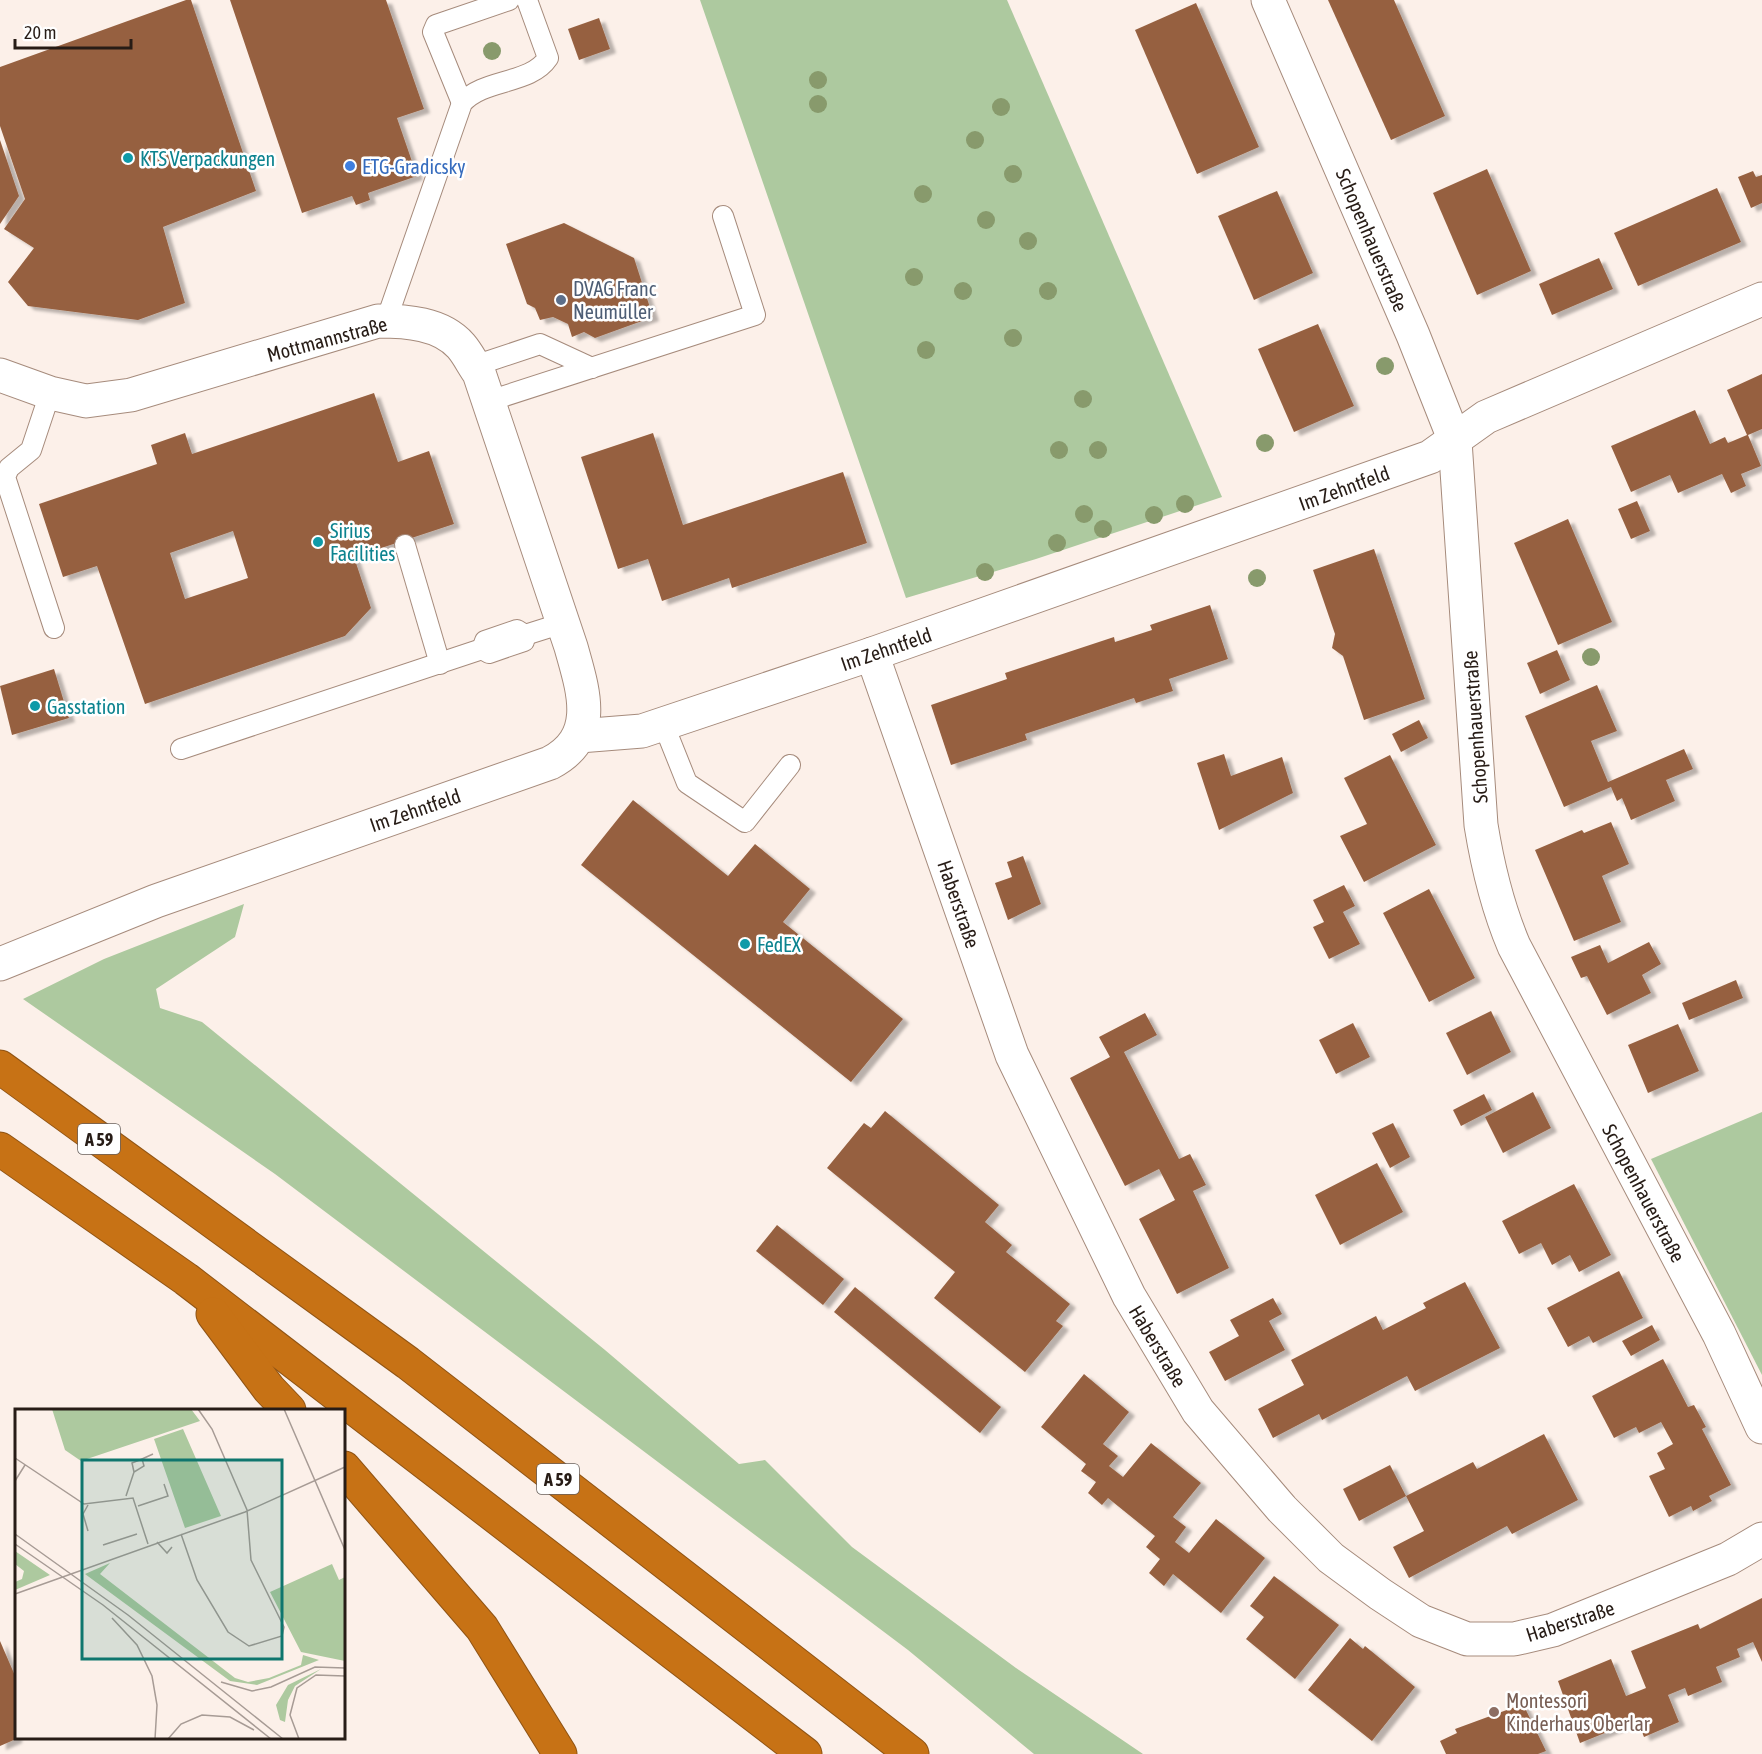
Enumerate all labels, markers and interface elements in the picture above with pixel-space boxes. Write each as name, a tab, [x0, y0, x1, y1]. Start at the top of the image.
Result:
scale bar	[15, 12, 130, 50]
text: 20 m	[24, 22, 56, 43]
place label: KTS Verpackungen	[140, 147, 275, 170]
marker: KTS Verpackungen	[121, 151, 135, 165]
place label: ETG-Gradicsky	[362, 155, 465, 178]
marker: ETG-Gradicsky	[343, 159, 357, 173]
street label: Schopenhauerstraße	[1332, 165, 1412, 315]
place label: DVAG Franc Neumüller	[573, 277, 657, 323]
marker: DVAG Franc Neumüller	[554, 293, 568, 307]
street label: Mottmannstraße	[264, 312, 390, 366]
street label: Im Zehntfeld	[1296, 461, 1392, 515]
place label: Sirius Facilities	[330, 519, 395, 565]
marker: Sirius Facilities	[311, 535, 325, 549]
street label: Im Zehntfeld	[837, 623, 935, 675]
street label: Schopenhauerstraße	[1458, 650, 1492, 804]
place label: Gasstation	[47, 695, 126, 718]
marker: Gasstation	[28, 699, 42, 713]
street label: Im Zehntfeld	[366, 784, 464, 836]
street label: Haberstraße	[933, 857, 985, 951]
place label: FedEX	[757, 933, 801, 956]
marker: FedEX	[738, 937, 752, 951]
street label: Schopenhauerstraße	[1598, 1120, 1690, 1266]
road number: A 59	[78, 1124, 120, 1154]
street label: Haberstraße	[1125, 1301, 1191, 1391]
inset map	[15, 1409, 345, 1739]
road number: A 59	[537, 1464, 579, 1494]
street label: Haberstraße	[1523, 1596, 1617, 1646]
place label: Montessori Kinderhaus Oberlar	[1506, 1689, 1651, 1735]
marker: Montessori Kinderhaus Oberlar	[1487, 1705, 1501, 1719]

